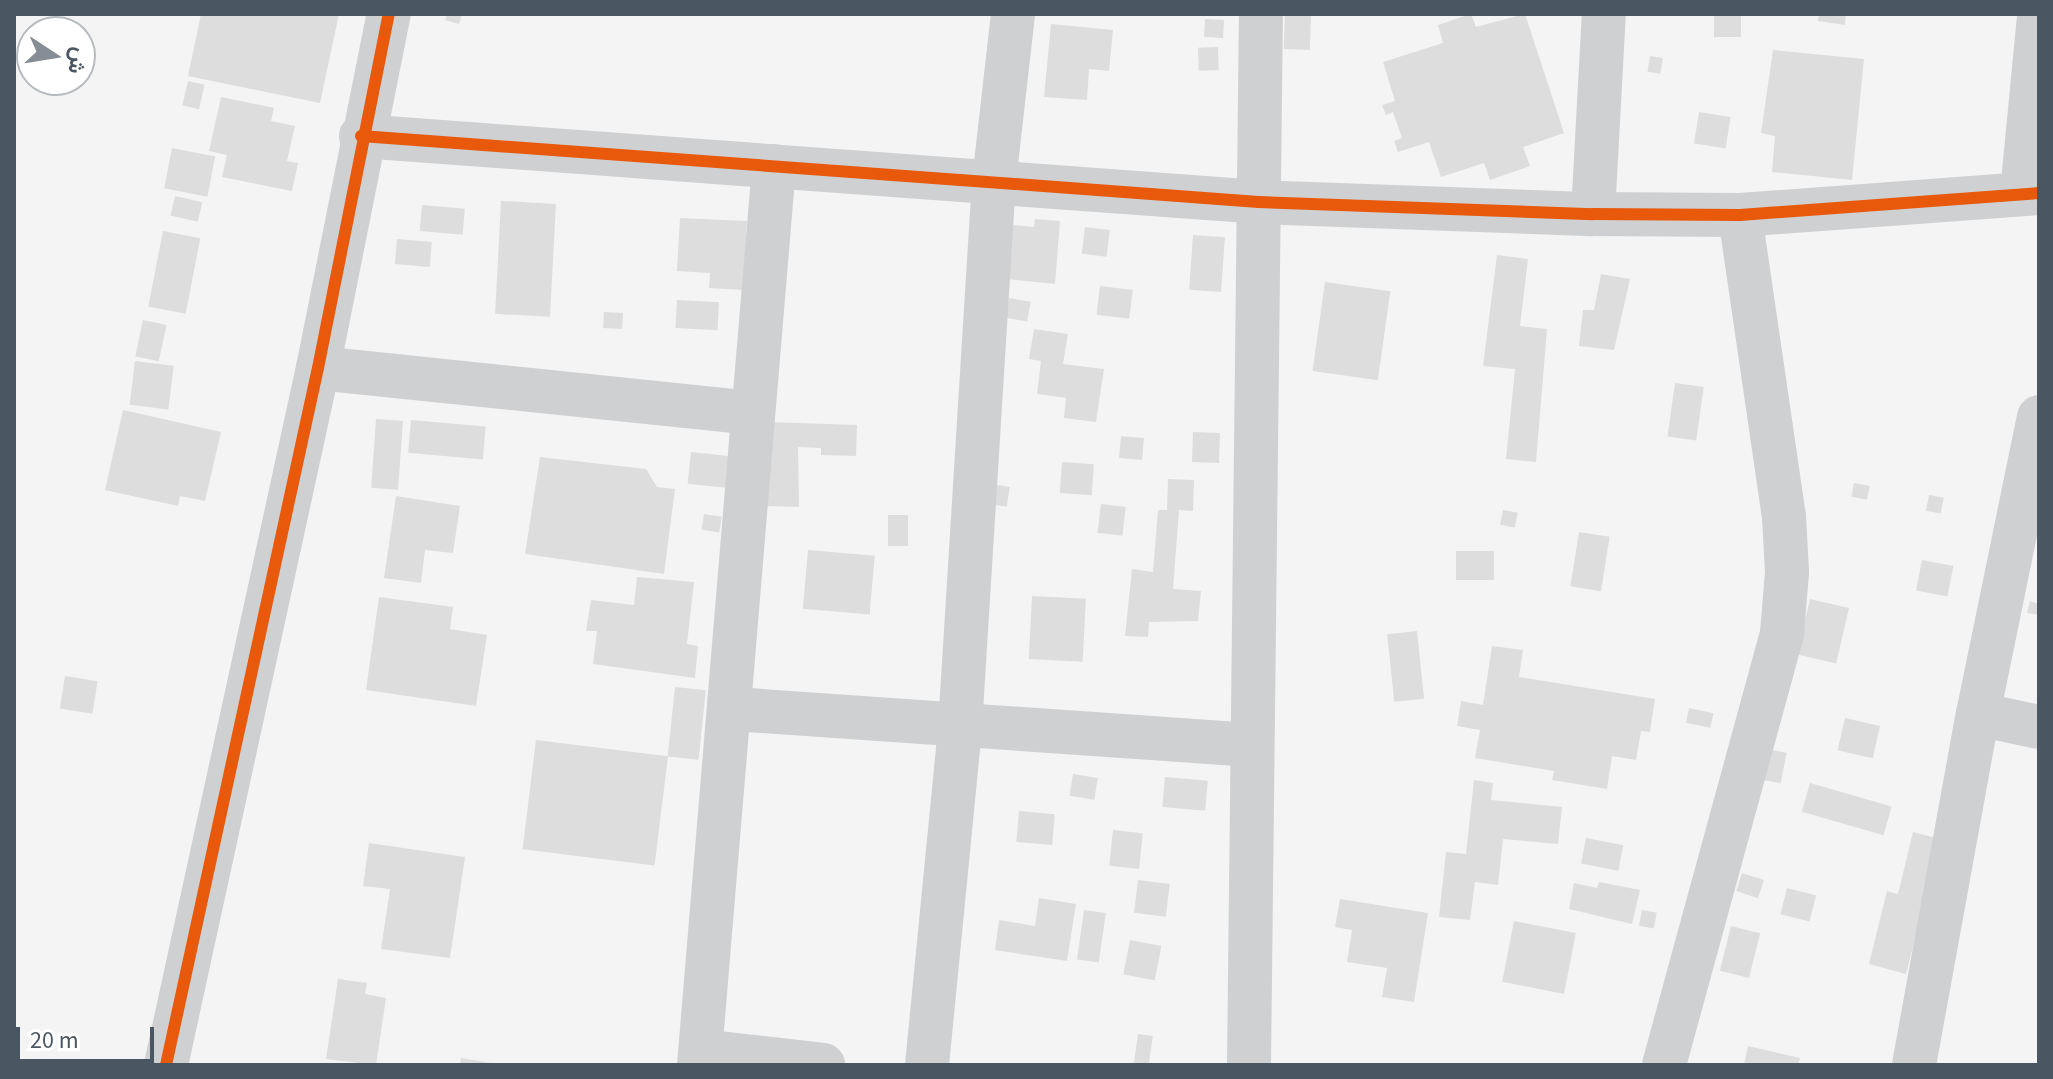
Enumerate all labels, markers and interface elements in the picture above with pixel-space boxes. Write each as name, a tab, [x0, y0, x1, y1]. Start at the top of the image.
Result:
north arrow	[16, 16, 96, 96]
text: ش	[59, 44, 96, 77]
scale bar	[20, 1011, 158, 1061]
text: 20 m	[30, 1023, 79, 1058]

